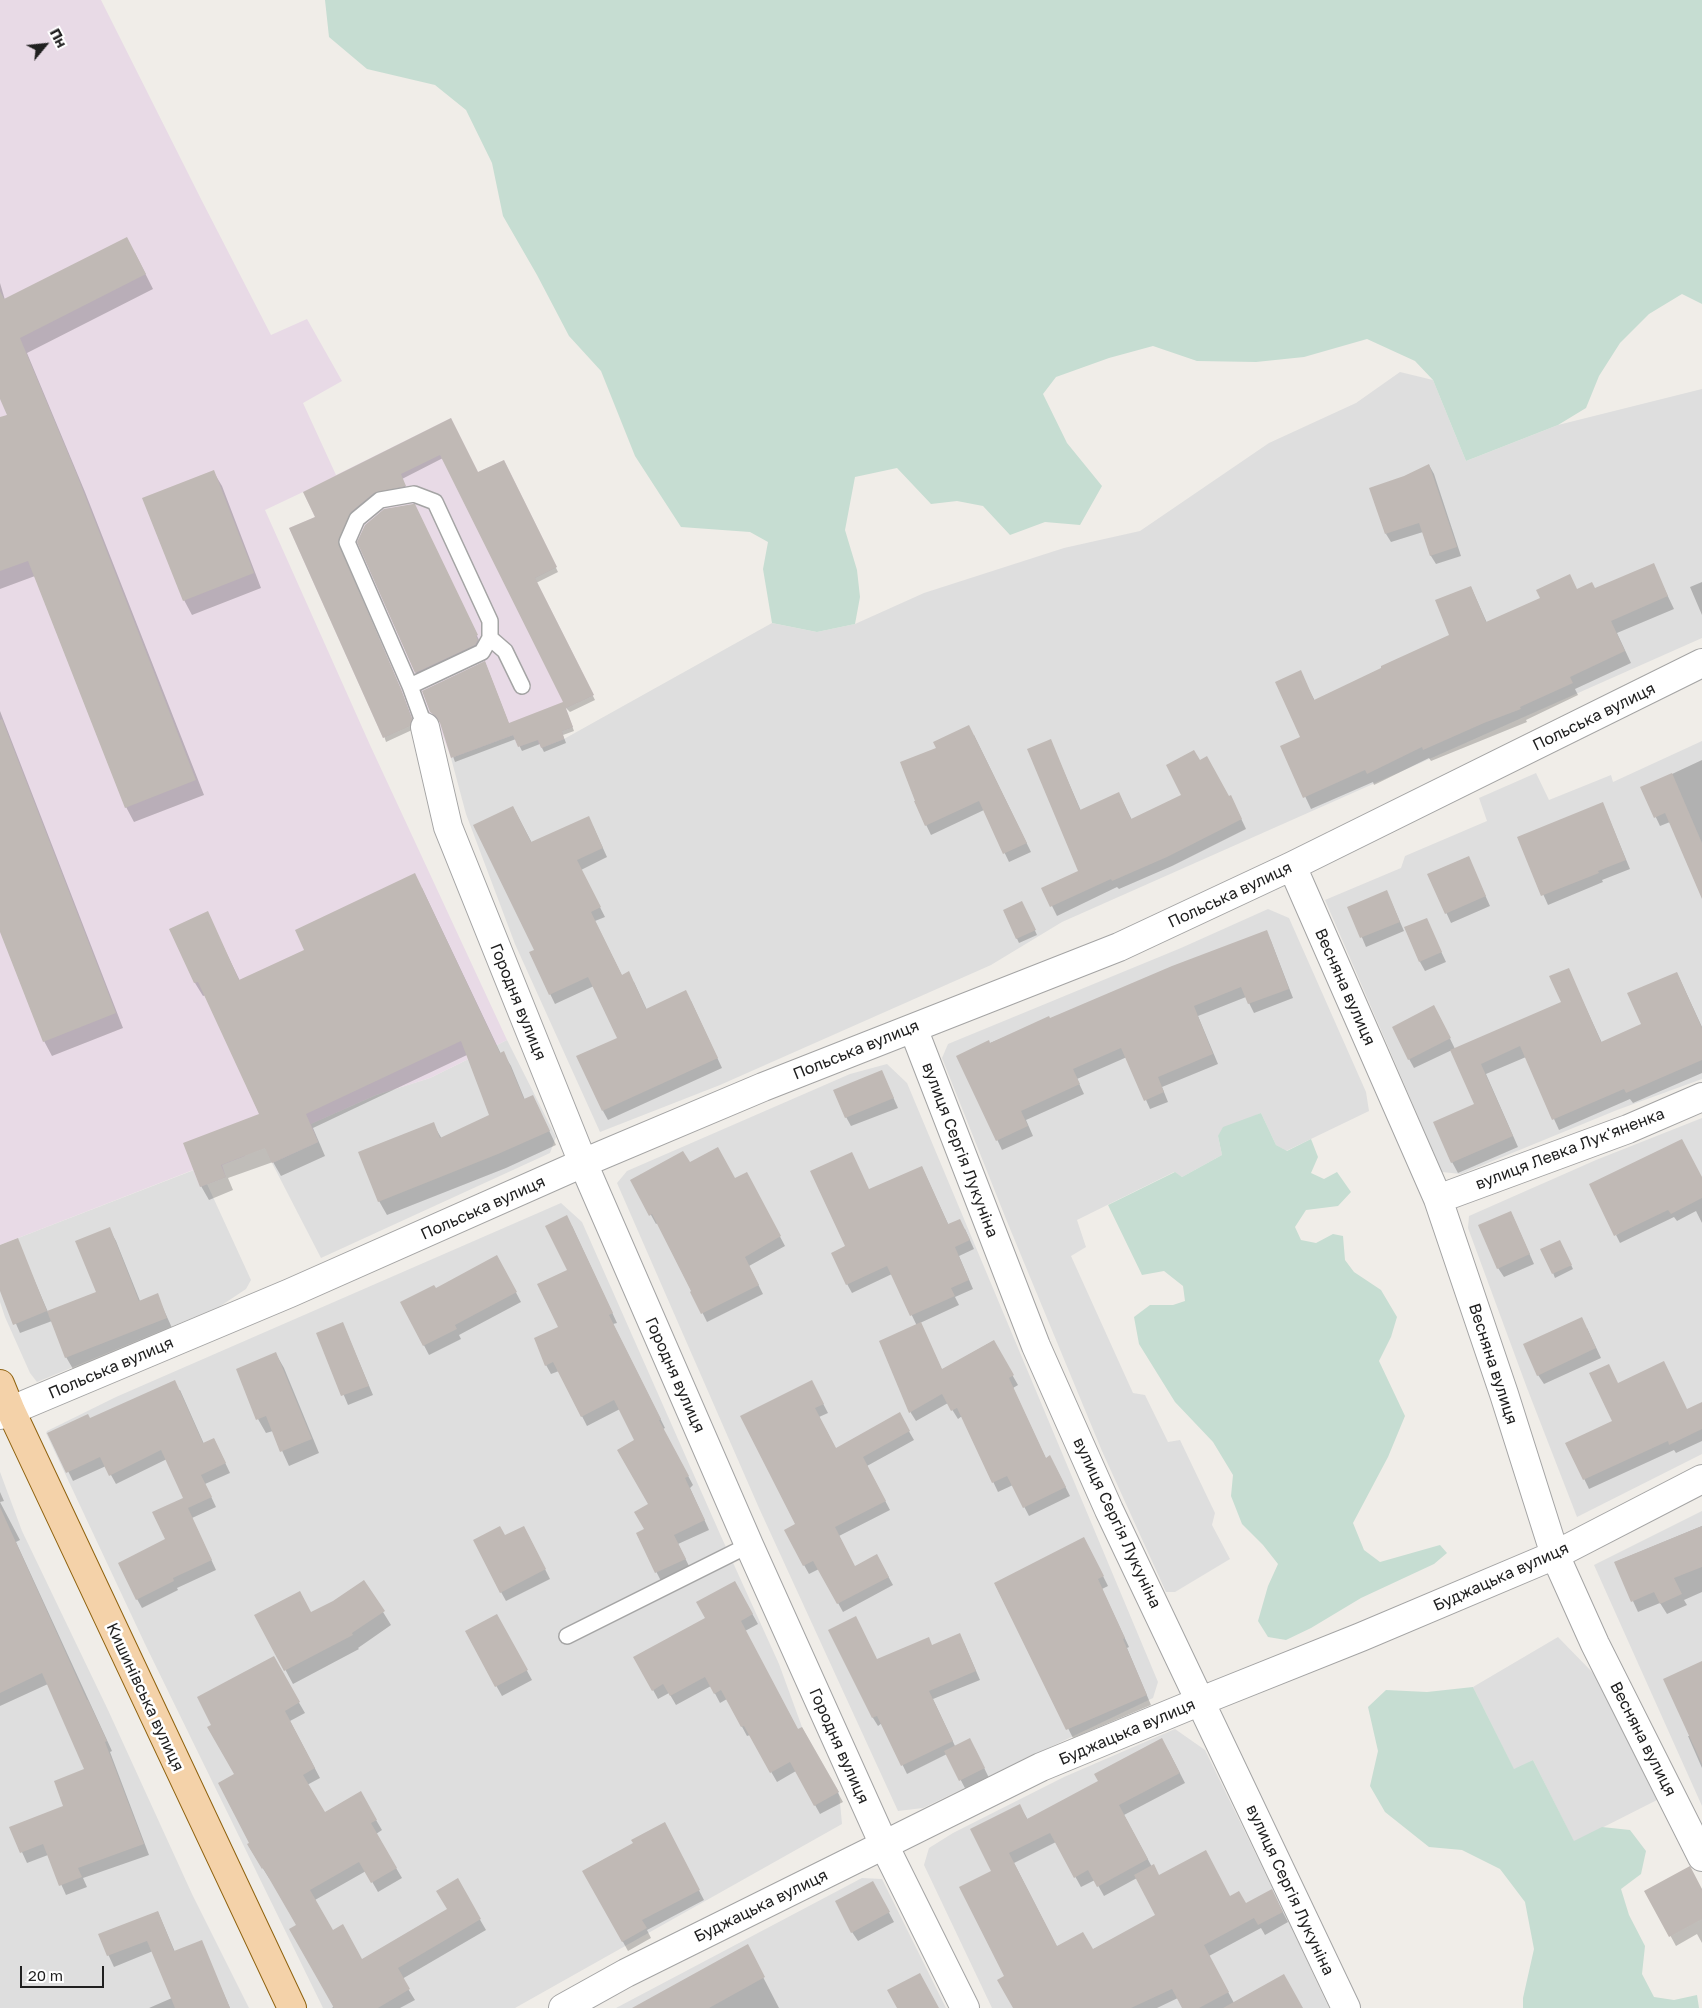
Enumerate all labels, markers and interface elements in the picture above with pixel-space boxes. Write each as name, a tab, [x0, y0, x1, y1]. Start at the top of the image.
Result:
north arrow	[20, 20, 70, 70]
text: Пн	[47, 25, 71, 50]
street label: Польська вулиця	[1529, 679, 1659, 755]
street label: Польська вулиця	[1165, 858, 1295, 932]
street label: Весняна вулиця	[1311, 926, 1379, 1048]
street label: Городня вулиця	[486, 941, 550, 1063]
street label: Польська вулиця	[790, 1016, 922, 1084]
street label: вулиця Сергія Лукуніна	[918, 1060, 1002, 1240]
street label: вулиця Левка Лук'яненка	[1473, 1104, 1667, 1194]
street label: Польська вулиця	[418, 1172, 548, 1244]
street label: Весняна вулиця	[1464, 1301, 1522, 1427]
street label: Городня вулиця	[641, 1314, 709, 1436]
street label: Польська вулиця	[45, 1333, 177, 1403]
street label: вулиця Сергія Лукуніна	[1069, 1435, 1165, 1611]
street label: Буджацька вулиця	[1430, 1538, 1572, 1616]
street label: Кишинівська вулиця	[102, 1620, 188, 1774]
street label: Весняна вулиця	[1606, 1678, 1680, 1800]
street label: Городня вулиця	[805, 1685, 873, 1807]
street label: Буджацька вулиця	[1056, 1695, 1198, 1769]
street label: вулиця Сергія Лукуніна	[1242, 1802, 1338, 1978]
street label: Буджацька вулиця	[691, 1865, 831, 1947]
scale bar	[22, 1956, 106, 1988]
text: 20 m	[28, 1966, 63, 1984]

